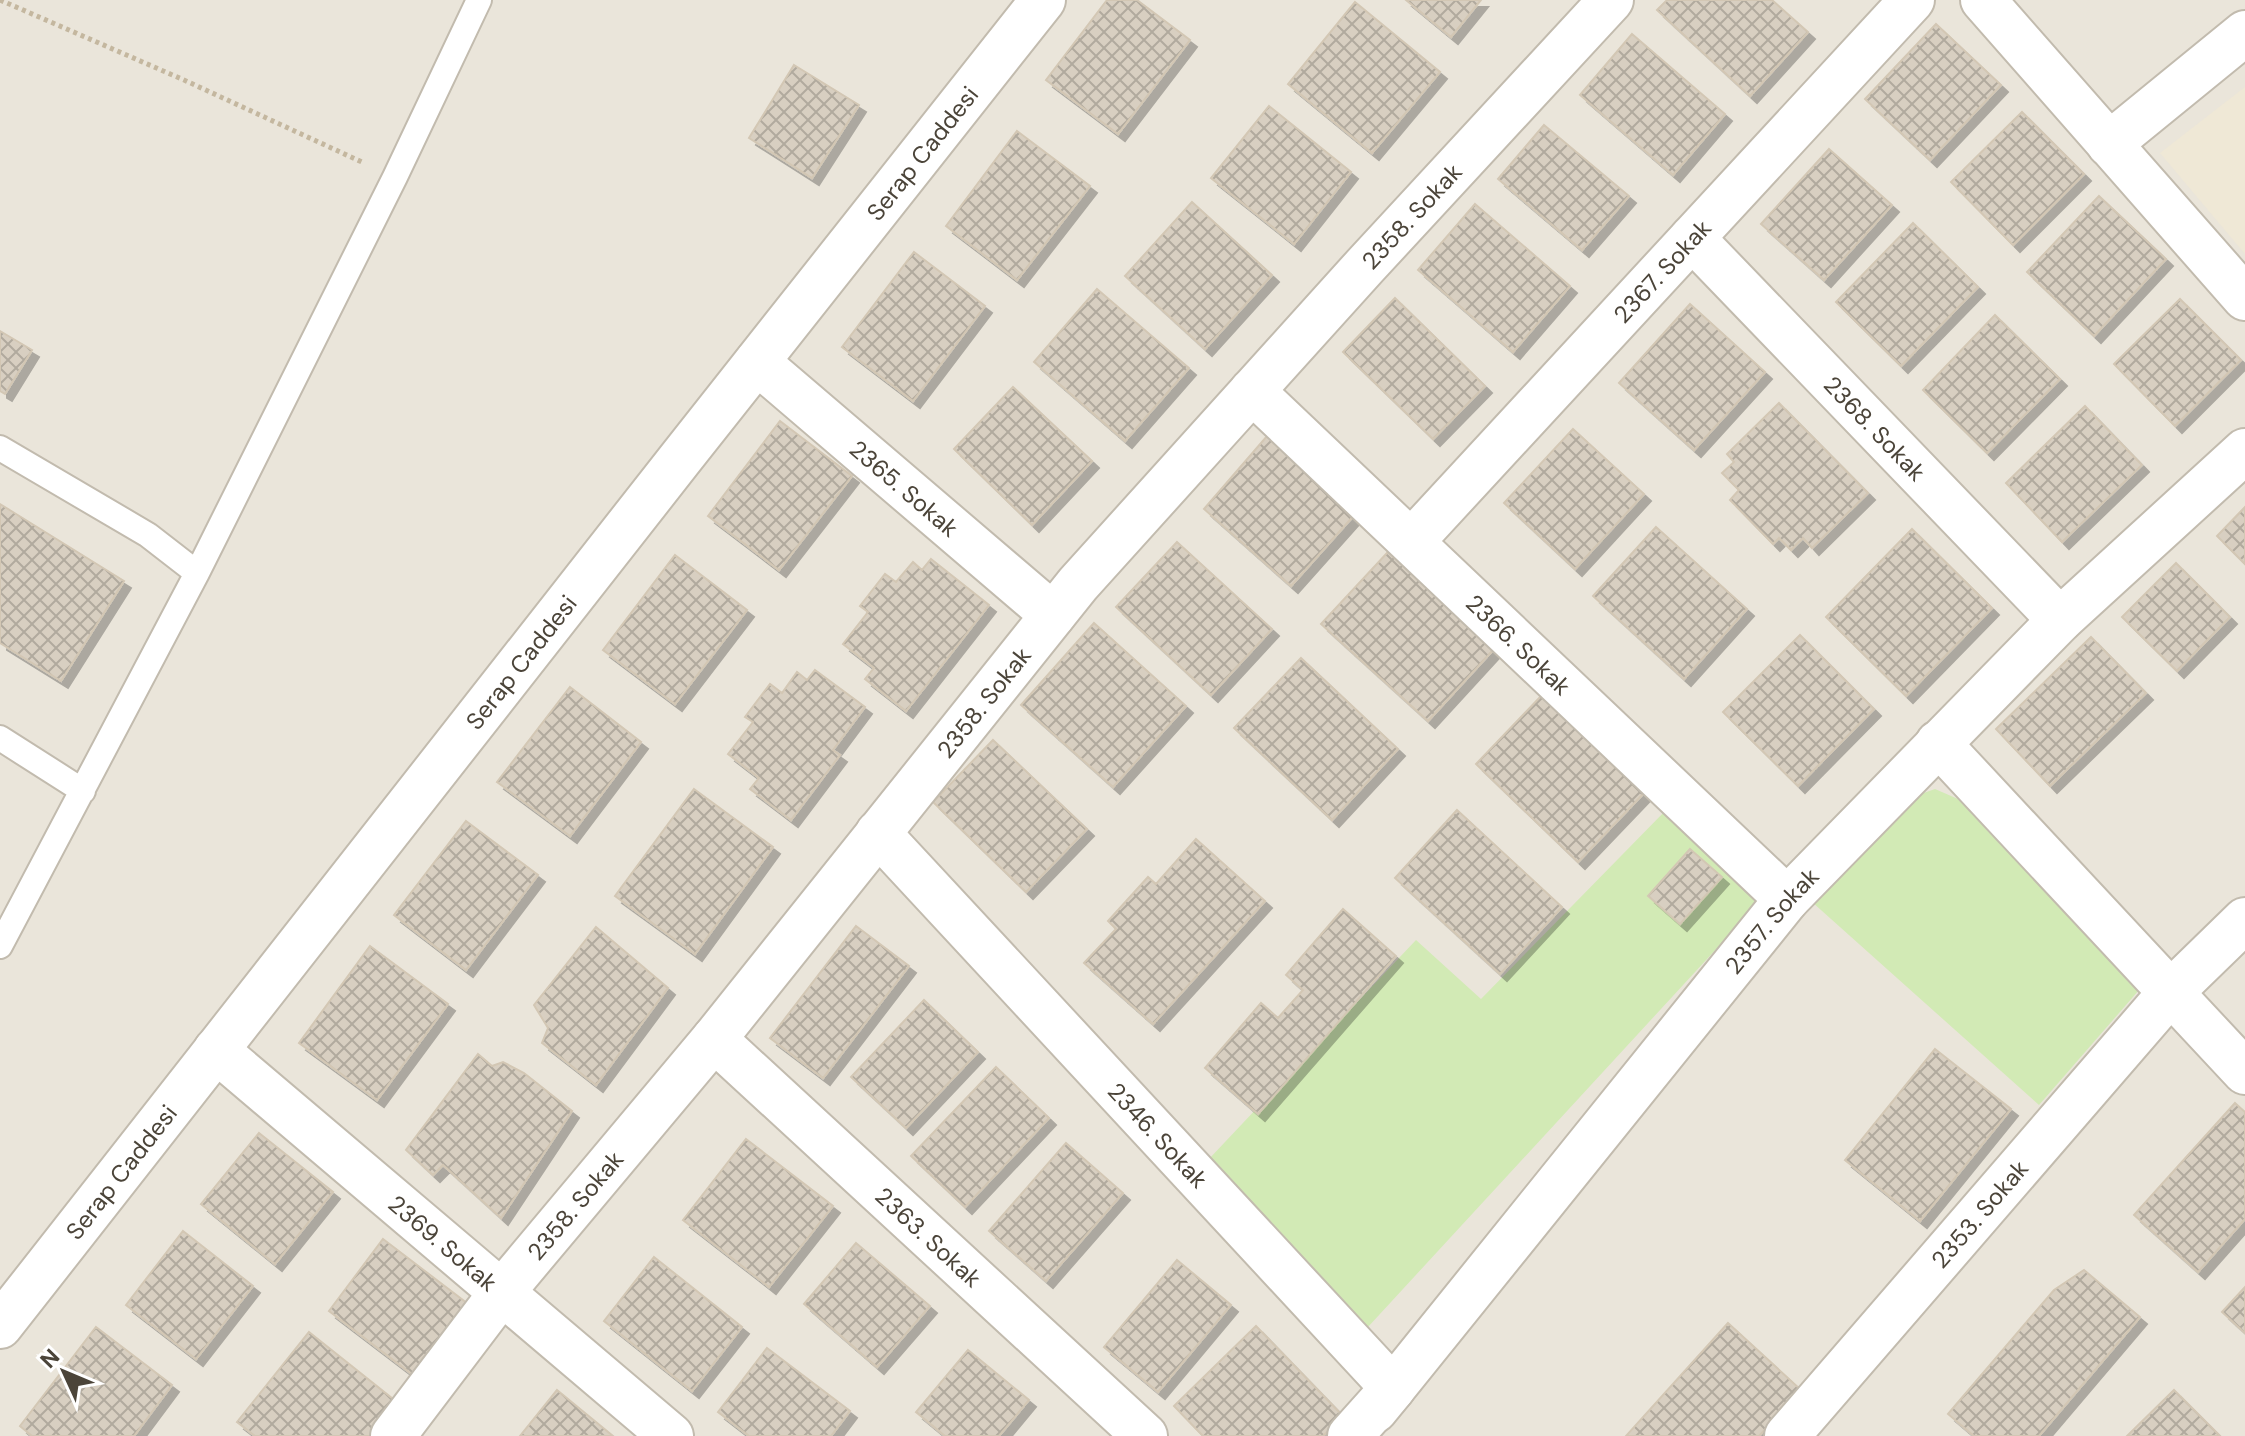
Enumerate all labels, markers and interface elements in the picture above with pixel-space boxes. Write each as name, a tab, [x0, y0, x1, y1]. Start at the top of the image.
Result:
street label: Serap Caddesi	[859, 80, 985, 226]
street label: 2358. Sokak	[1355, 156, 1468, 275]
street label: 2367. Sokak	[1606, 212, 1717, 329]
street label: 2368. Sokak	[1817, 369, 1933, 487]
street label: 2365. Sokak	[844, 433, 965, 543]
street label: 2366. Sokak	[1460, 587, 1578, 702]
street label: Serap Caddesi	[458, 588, 583, 736]
street label: 2358. Sokak	[930, 640, 1037, 764]
street label: 2357. Sokak	[1718, 861, 1825, 980]
street label: 2346. Sokak	[1102, 1076, 1215, 1194]
street label: Serap Caddesi	[59, 1098, 183, 1245]
street label: 2358. Sokak	[520, 1144, 630, 1266]
street label: 2353. Sokak	[1924, 1153, 2035, 1274]
street label: 2363. Sokak	[869, 1180, 988, 1294]
street label: 2369. Sokak	[382, 1188, 504, 1298]
north arrow	[24, 1332, 104, 1412]
text: N	[34, 1343, 66, 1374]

